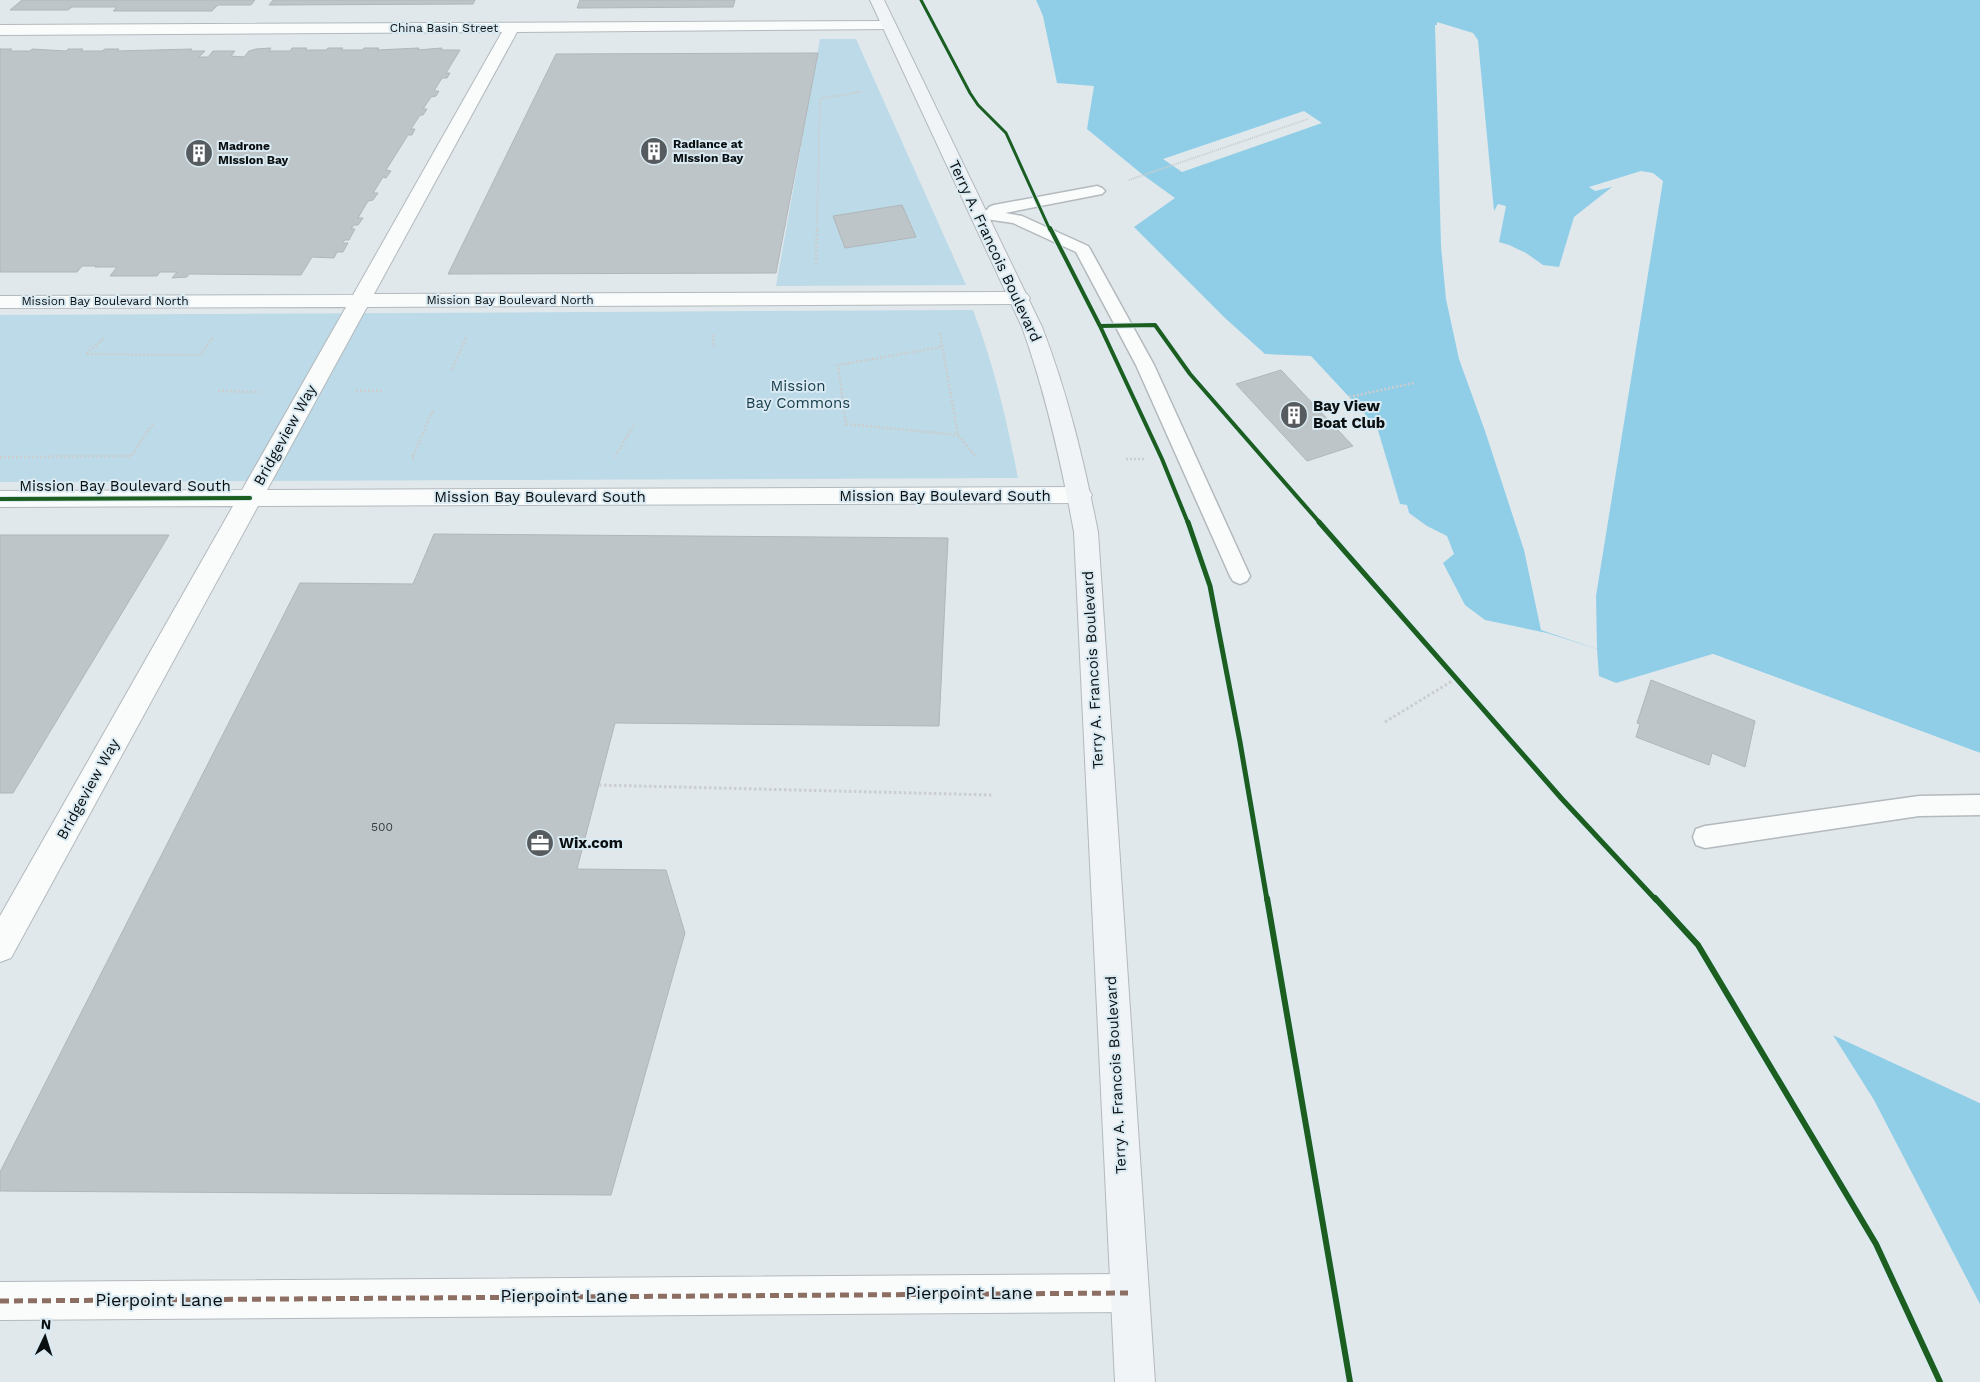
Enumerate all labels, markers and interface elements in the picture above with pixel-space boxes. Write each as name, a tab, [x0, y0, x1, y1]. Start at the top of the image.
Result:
street label: China Basin Street	[390, 21, 498, 35]
building icon: Radiance at Mission Bay	[639, 136, 669, 166]
place label: Radiance at Mission Bay	[673, 137, 744, 165]
building icon: Madrone Mission Bay	[184, 138, 214, 168]
place label: Madrone Mission Bay	[218, 139, 289, 167]
street label: Terry A. Francois Boulevard	[945, 157, 1045, 345]
street label: Mission Bay Boulevard North	[426, 293, 594, 307]
street label: Mission Bay Boulevard North	[21, 294, 189, 308]
park label: Mission Bay Commons	[746, 377, 850, 412]
street label: Bridgeview Way	[250, 381, 320, 489]
place label: Bay View Boat Club	[1313, 397, 1385, 432]
building icon: Bay View Boat Club	[1279, 400, 1309, 430]
street label: Mission Bay Boulevard South	[19, 477, 231, 495]
street label: Mission Bay Boulevard South	[839, 487, 1051, 505]
street label: Mission Bay Boulevard South	[434, 488, 646, 506]
street label: Terry A. Francois Boulevard	[1079, 570, 1107, 770]
street label: Bridgeview Way	[53, 735, 123, 843]
house number: 500	[371, 820, 393, 834]
office icon: Wix.com	[525, 828, 555, 858]
place label: Wix.com	[559, 834, 623, 852]
street label: Terry A. Francois Boulevard	[1102, 975, 1130, 1175]
street label: Pierpoint Lane	[905, 1282, 1033, 1303]
street label: Pierpoint Lane	[500, 1285, 628, 1306]
street label: Pierpoint Lane	[95, 1289, 223, 1310]
north arrow	[20, 1312, 70, 1362]
text: N	[40, 1316, 52, 1332]

